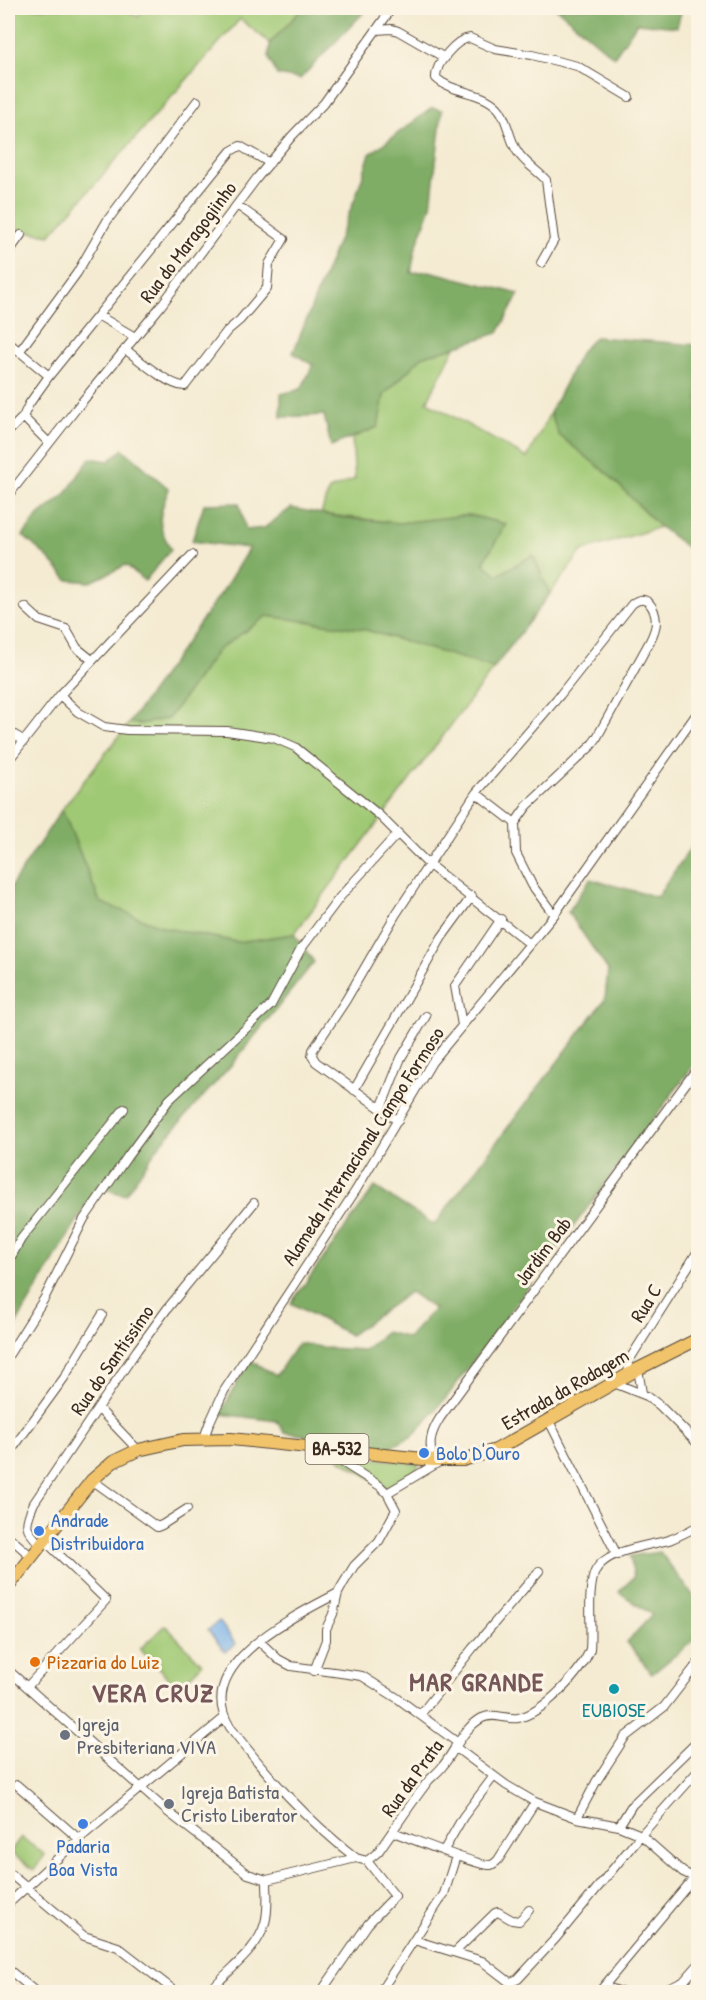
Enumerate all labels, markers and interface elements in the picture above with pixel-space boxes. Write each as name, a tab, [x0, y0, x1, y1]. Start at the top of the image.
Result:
street label: Rua do Maragogiinho	[133, 175, 242, 308]
street label: Alameda Internacional Campo Formoso	[275, 1021, 450, 1270]
street label: Jardim Bab	[508, 1211, 577, 1291]
street label: Rua C	[623, 1278, 668, 1327]
street label: Rua do Santissimo	[64, 1299, 160, 1420]
street label: Estrada da Rodagem	[496, 1341, 633, 1436]
road number: BA-532	[306, 1434, 368, 1464]
place label: Bolo D'Ouro	[436, 1439, 520, 1466]
marker: Bolo D'Ouro	[417, 1446, 431, 1460]
place label: Andrade Distribuidora	[51, 1506, 144, 1556]
marker: Andrade Distribuidora	[32, 1524, 46, 1538]
place label: Pizzaria do Luiz	[47, 1648, 160, 1675]
marker: Pizzaria do Luiz	[28, 1655, 42, 1669]
district label: MAR GRANDE	[409, 1664, 545, 1699]
district label: VERA CRUZ	[91, 1675, 215, 1710]
marker: EUBIOSE	[607, 1682, 621, 1696]
place label: EUBIOSE	[582, 1696, 646, 1723]
place label: Igreja Presbiteriana VIVA	[77, 1710, 216, 1760]
marker: Igreja Presbiteriana VIVA	[58, 1728, 72, 1742]
street label: Rua da Prata	[374, 1733, 449, 1822]
place label: Igreja Batista Cristo Liberator	[181, 1778, 298, 1828]
marker: Igreja Batista Cristo Liberator	[162, 1797, 176, 1811]
marker: Padaria Boa Vista	[76, 1817, 90, 1831]
place label: Padaria Boa Vista	[49, 1832, 118, 1882]

